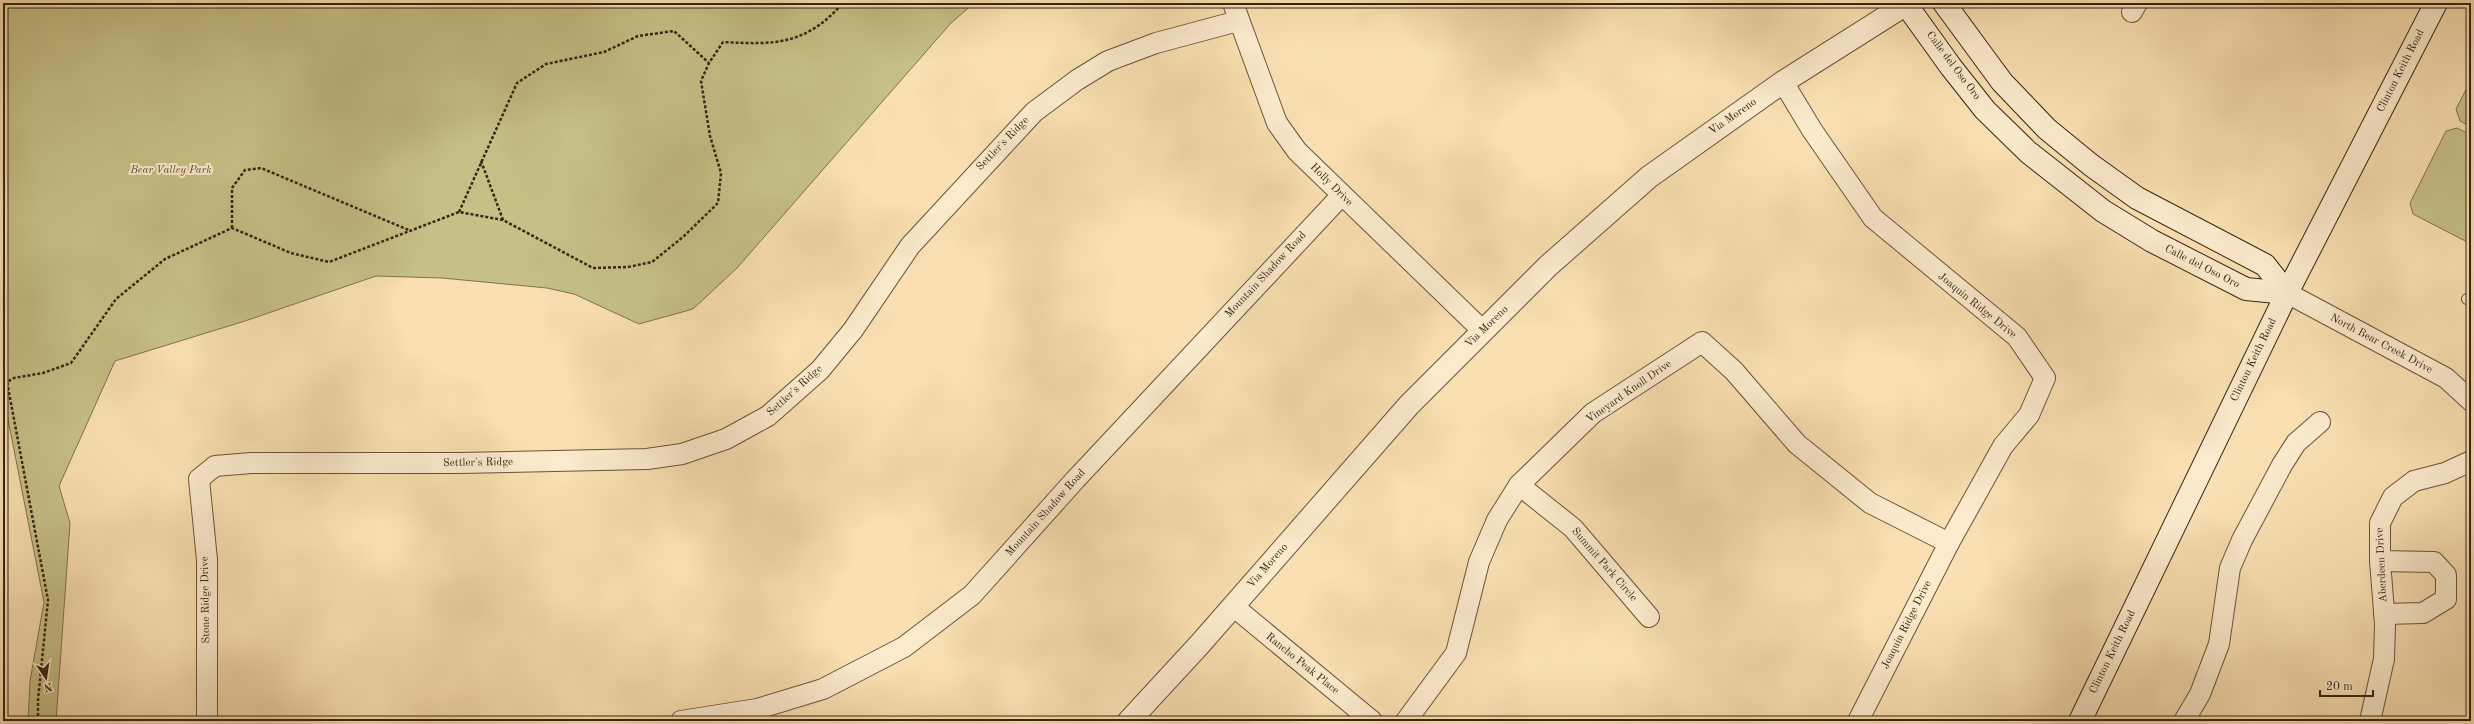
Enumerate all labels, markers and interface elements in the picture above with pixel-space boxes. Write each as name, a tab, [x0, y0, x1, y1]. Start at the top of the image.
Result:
street label: Clinton Keith Road	[2375, 28, 2427, 114]
street label: Calle del Oso Oro	[1924, 30, 1982, 102]
street label: Via Moreno	[1707, 97, 1759, 137]
street label: Settler's Ridge	[975, 115, 1031, 173]
street label: Holly Drive	[1308, 162, 1354, 208]
park label: Bear Valley Park	[129, 165, 212, 176]
street label: Mountain Shadow Road	[1223, 230, 1309, 320]
street label: Calle del Oso Oro	[2163, 243, 2241, 291]
street label: Joaquin Ridge Drive	[1936, 271, 2018, 341]
street label: Via Moreno	[1463, 304, 1511, 350]
street label: North Bear Creek Drive	[2328, 312, 2434, 376]
street label: Clinton Keith Road	[2229, 316, 2279, 403]
street label: Vineyard Knoll Drive	[1584, 358, 1674, 426]
street label: Settler's Ridge	[765, 363, 825, 419]
street label: Settler's Ridge	[443, 457, 513, 469]
street label: Mountain Shadow Road	[1004, 467, 1088, 559]
street label: Summit Park Circle	[1569, 526, 1639, 604]
street label: Aberdeen Drive	[2375, 527, 2389, 603]
street label: Via Moreno	[1246, 542, 1290, 590]
street label: Stone Ridge Drive	[200, 556, 212, 644]
street label: Joaquin Ridge Drive	[1880, 579, 1934, 671]
street label: Clinton Keith Road	[2088, 608, 2138, 695]
street label: Rancho Peak Place	[1263, 631, 1341, 697]
north arrow	[26, 658, 66, 698]
scale bar	[2320, 672, 2373, 698]
text: N	[42, 680, 53, 693]
text: 20 m	[2326, 681, 2353, 693]

